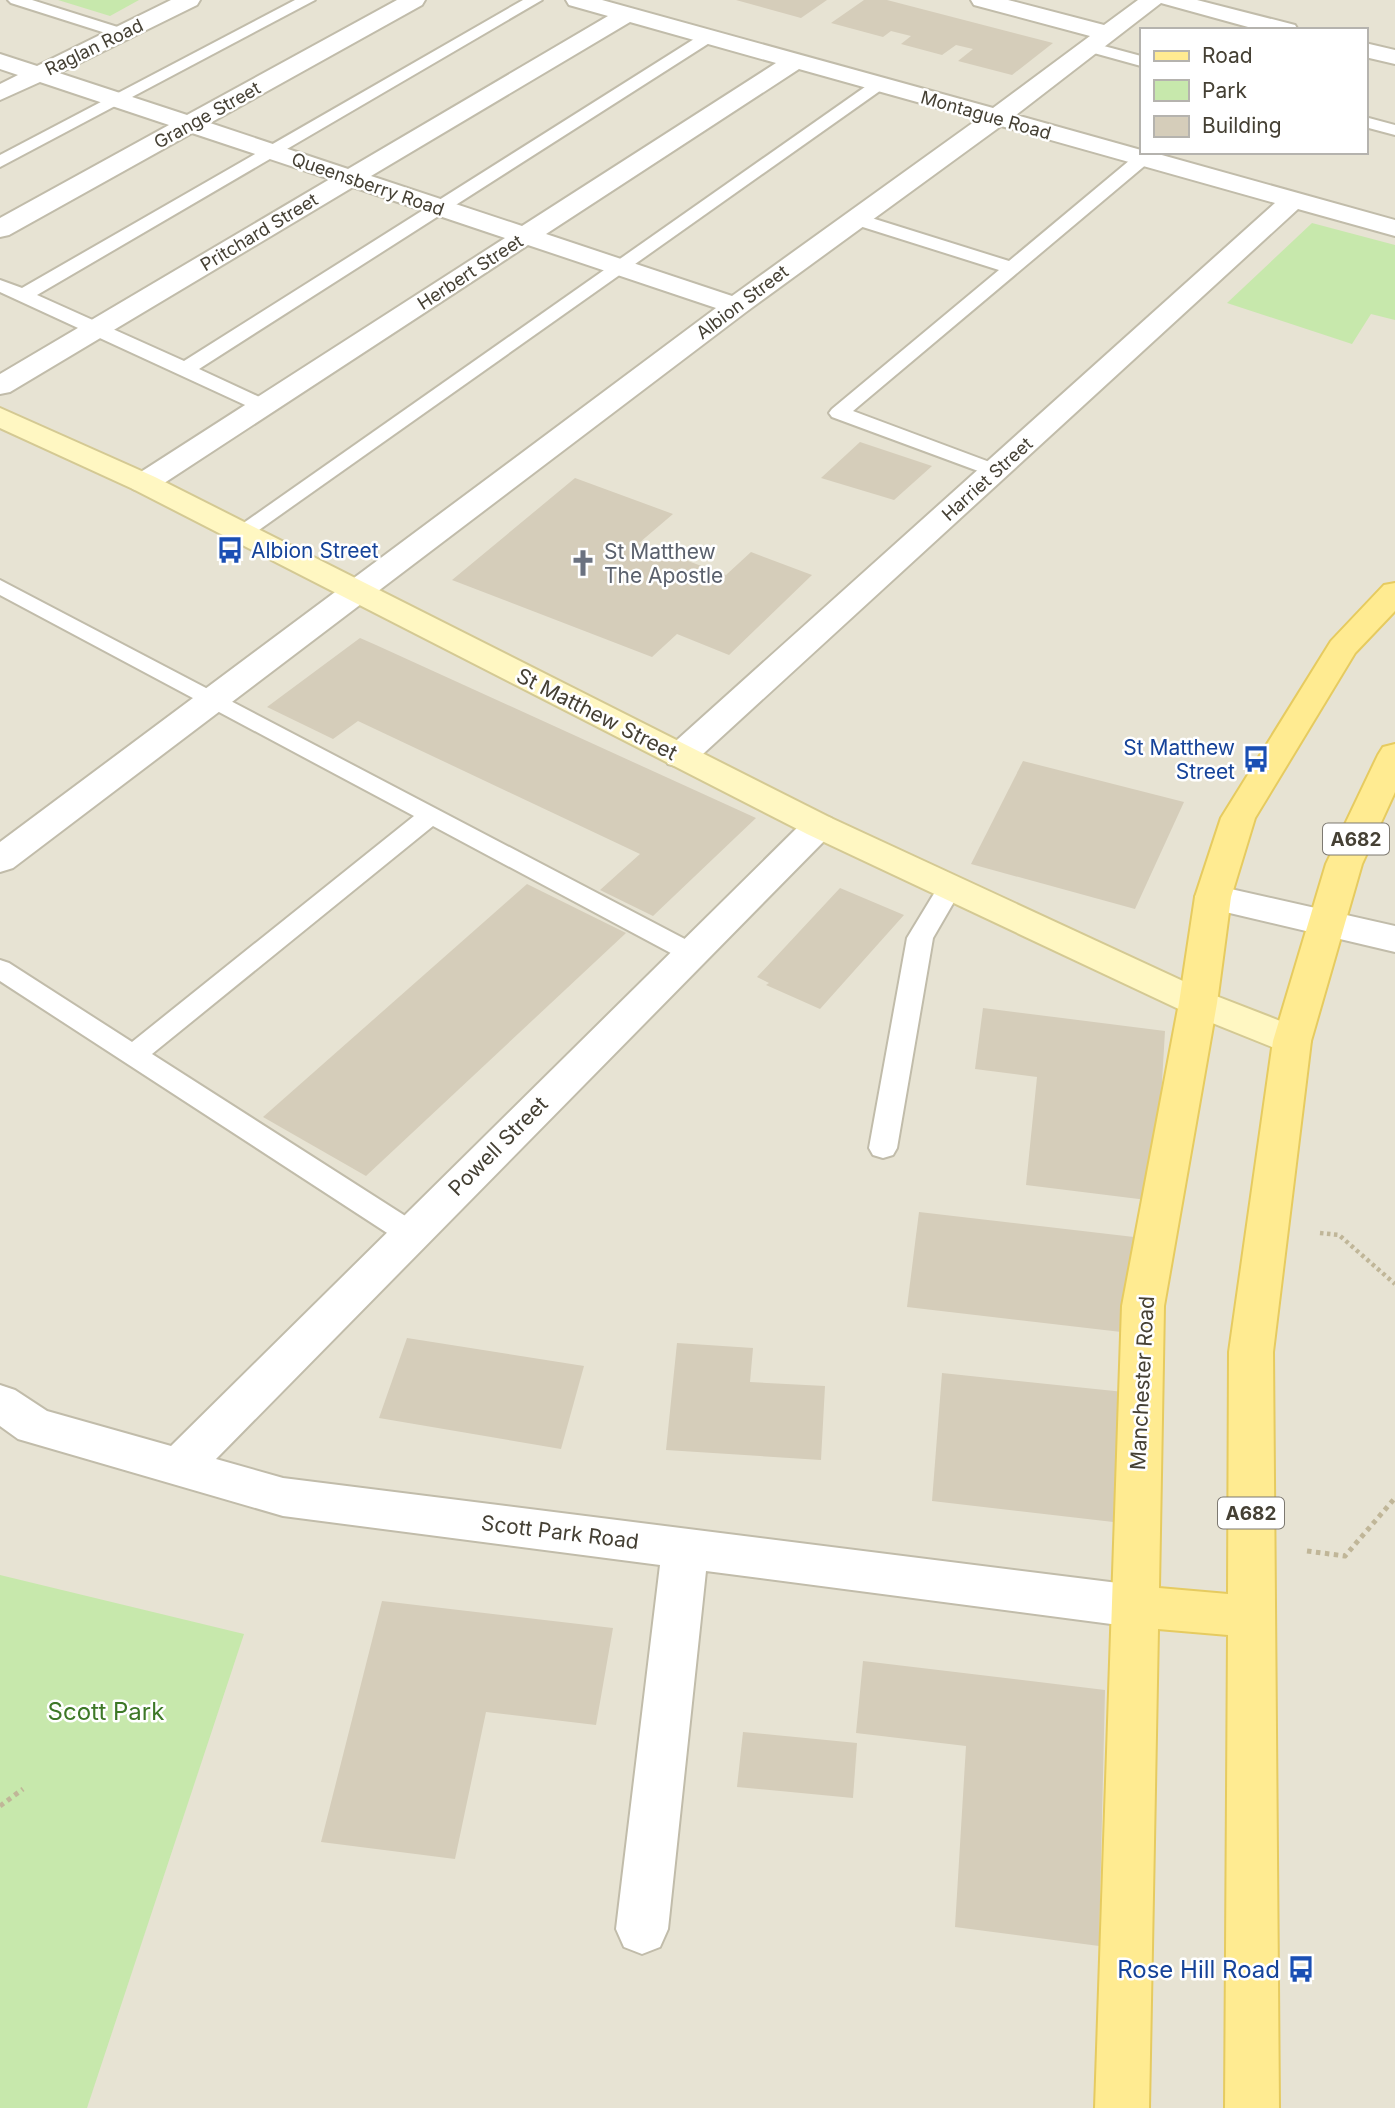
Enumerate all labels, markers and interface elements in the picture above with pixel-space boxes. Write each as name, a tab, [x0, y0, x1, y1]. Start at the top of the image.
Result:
street label: Raglan Road	[42, 14, 146, 80]
legend	[1140, 28, 1367, 154]
text: Road	[1202, 43, 1253, 68]
street label: Grange Street	[150, 77, 264, 153]
text: Park	[1202, 78, 1247, 103]
street label: Montague Road	[918, 86, 1054, 144]
text: Building	[1202, 113, 1282, 138]
street label: Queensberry Road	[289, 148, 447, 220]
street label: Pritchard Street	[197, 189, 322, 275]
street label: Herbert Street	[413, 230, 527, 314]
street label: Albion Street	[692, 261, 792, 343]
street label: Harriet Street	[938, 433, 1037, 525]
bus stop icon: Albion Street	[215, 535, 245, 565]
place label: Albion Street	[251, 538, 379, 563]
place label: St Matthew The Apostle	[604, 539, 723, 588]
church icon: St Matthew The Apostle	[568, 548, 598, 578]
street label: St Matthew Street	[513, 663, 682, 765]
place label: St Matthew Street	[1123, 735, 1235, 784]
bus stop icon: St Matthew Street	[1241, 744, 1271, 774]
road number: A682	[1323, 824, 1389, 854]
street label: Powell Street	[443, 1091, 553, 1201]
street label: Manchester Road	[1125, 1295, 1159, 1471]
road number: A682	[1218, 1498, 1284, 1528]
street label: Scott Park Road	[480, 1510, 640, 1554]
park label: Scott Park	[48, 1697, 164, 1726]
bus stop icon: Rose Hill Road	[1286, 1954, 1316, 1984]
place label: Rose Hill Road	[1117, 1955, 1280, 1984]

